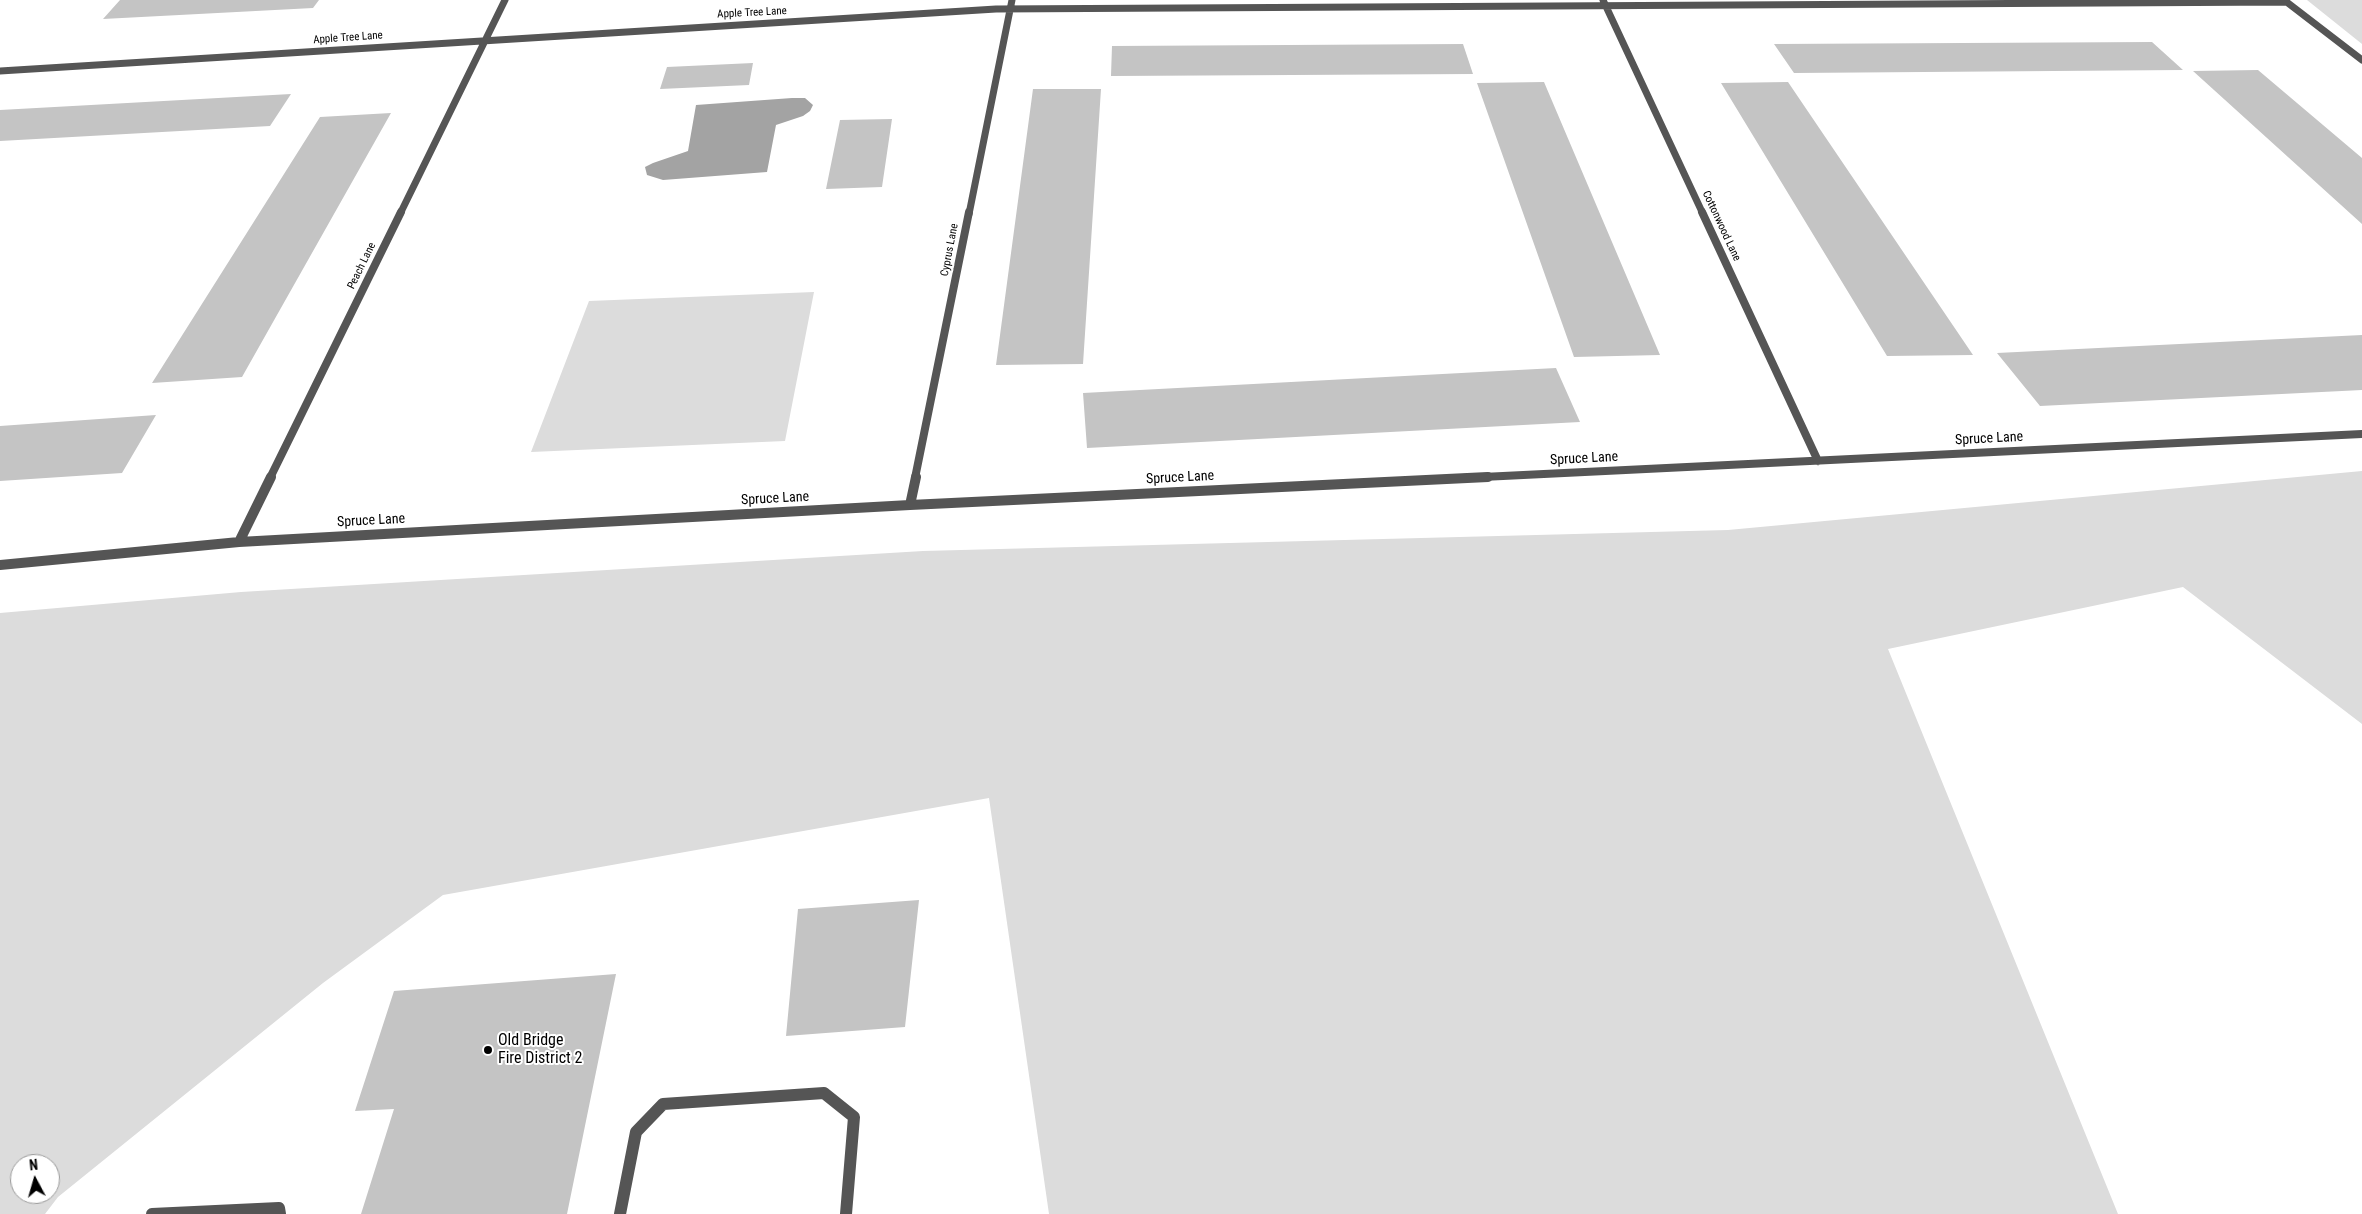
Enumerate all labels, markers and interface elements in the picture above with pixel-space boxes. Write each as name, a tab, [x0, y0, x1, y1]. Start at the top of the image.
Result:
street label: Apple Tree Lane	[717, 5, 787, 21]
street label: Apple Tree Lane	[313, 29, 383, 47]
street label: Cottonwood Lane	[1699, 189, 1743, 263]
street label: Cyprus Lane	[938, 223, 962, 277]
street label: Peach Lane	[345, 240, 379, 292]
street label: Spruce Lane	[1955, 429, 2023, 449]
street label: Spruce Lane	[1550, 449, 1618, 469]
street label: Spruce Lane	[1146, 468, 1214, 488]
street label: Spruce Lane	[741, 489, 809, 509]
street label: Spruce Lane	[337, 511, 405, 531]
place label: Old Bridge Fire District 2	[498, 1031, 582, 1069]
marker: Old Bridge Fire District 2	[482, 1044, 494, 1056]
north arrow	[10, 1154, 60, 1204]
text: N	[28, 1157, 39, 1173]

